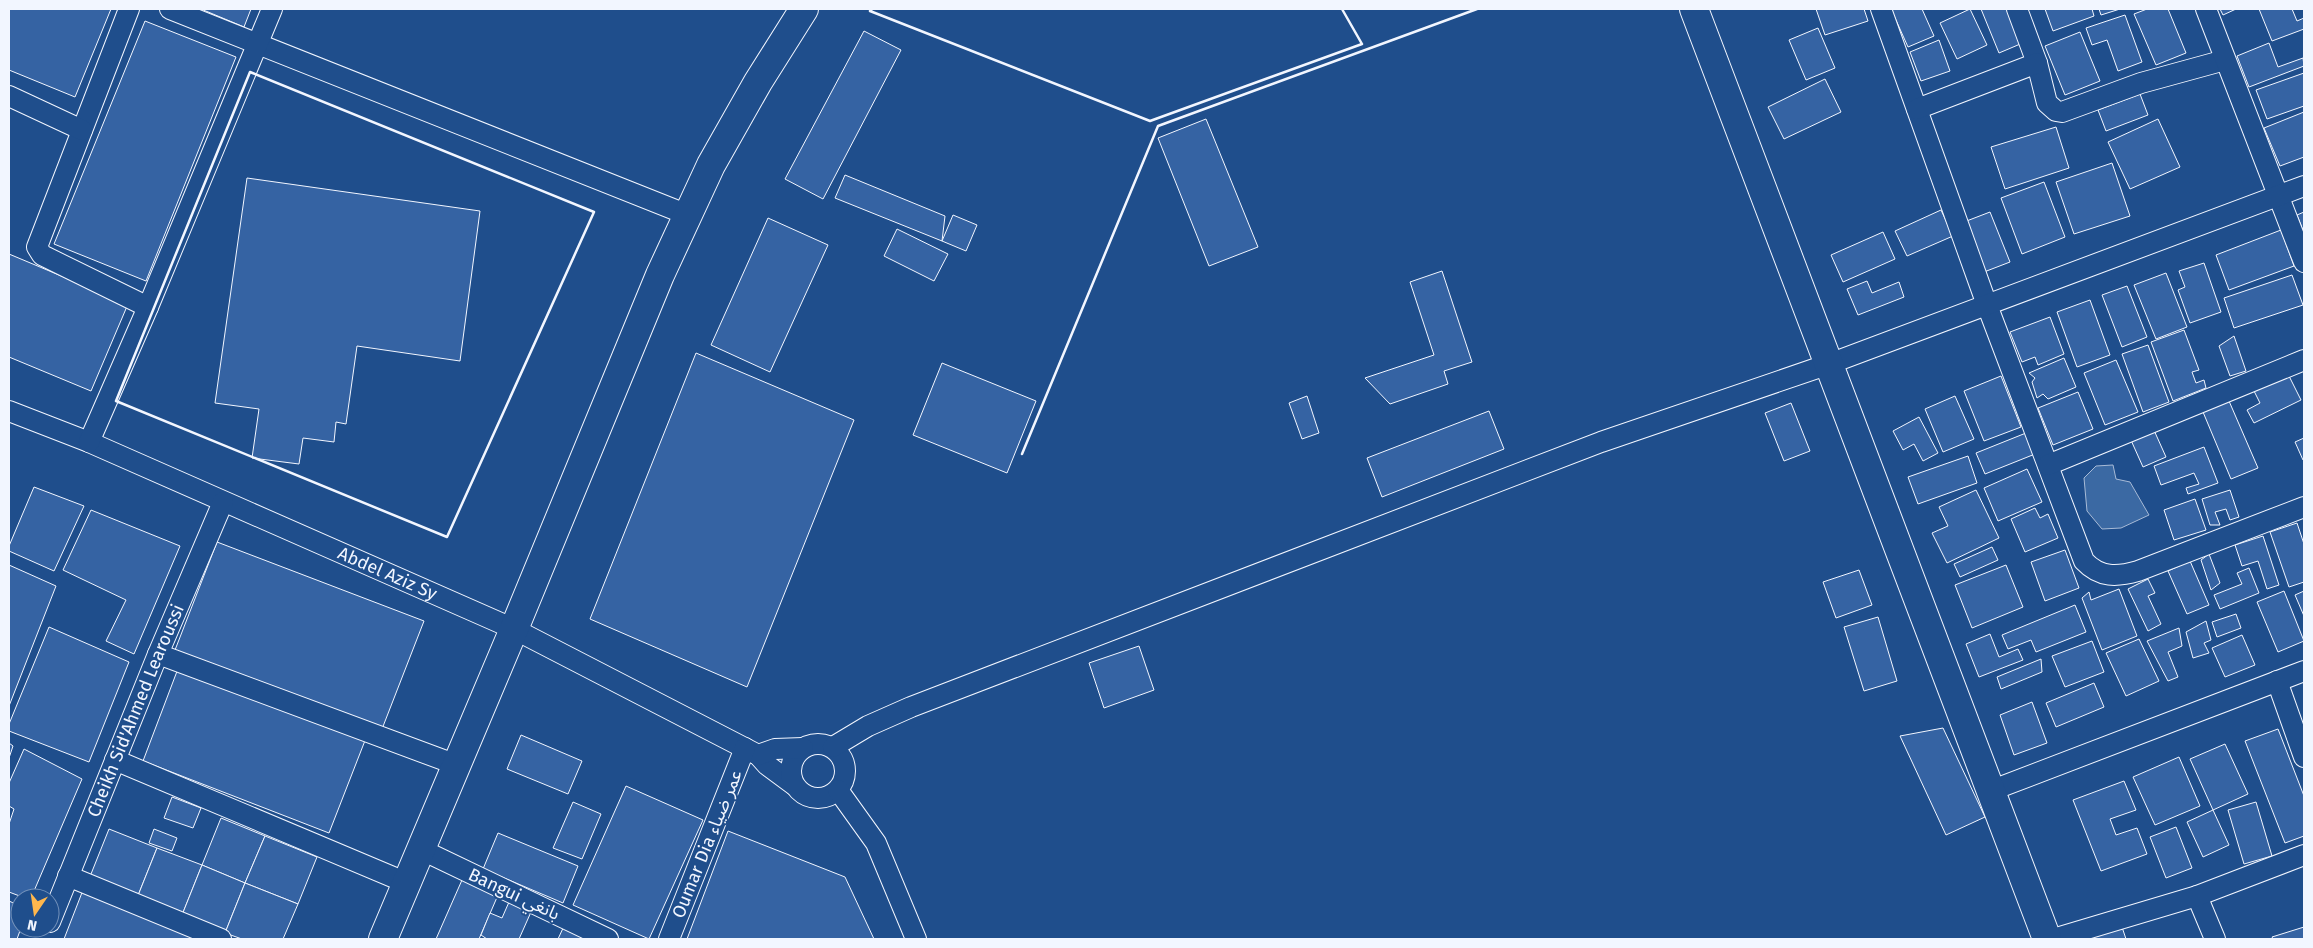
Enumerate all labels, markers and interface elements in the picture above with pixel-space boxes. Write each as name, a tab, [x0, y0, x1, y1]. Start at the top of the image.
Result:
street label: Abdel Aziz Sy	[335, 542, 441, 605]
street label: Cheikh Sid'Ahmed Learoussi	[82, 601, 189, 820]
street label: Oumar Dia عمر ضياء	[667, 767, 747, 921]
street label: Bangui بانغي	[464, 863, 563, 927]
north arrow	[10, 888, 60, 938]
text: N	[26, 916, 39, 935]

